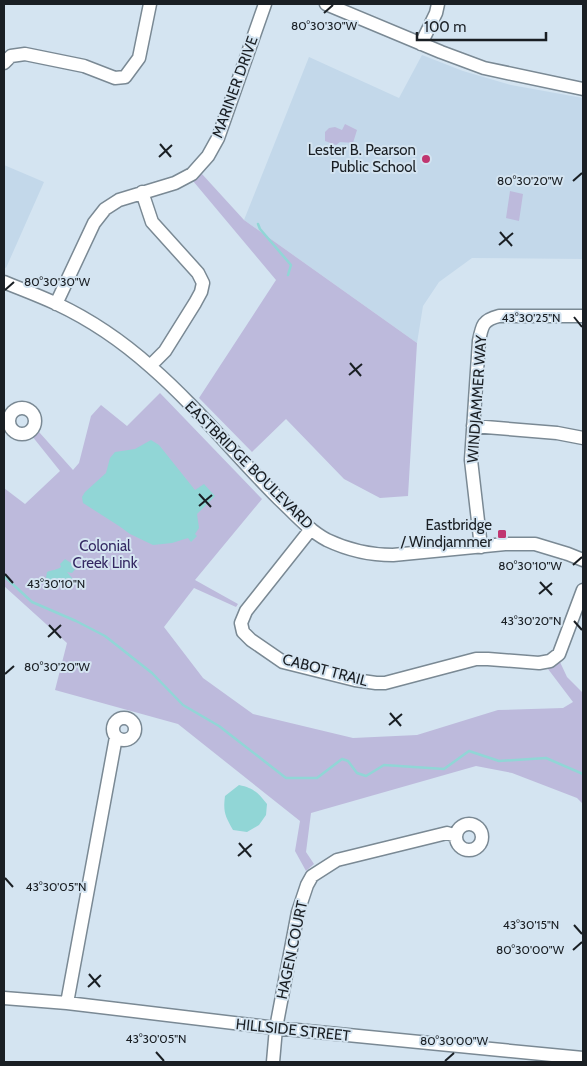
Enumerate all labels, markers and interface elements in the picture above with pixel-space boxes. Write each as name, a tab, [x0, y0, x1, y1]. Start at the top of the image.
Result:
scale bar	[417, 10, 546, 42]
text: 80°30'30"W	[291, 18, 358, 33]
text: 100 m	[424, 18, 466, 36]
street label: MARINER DRIVE	[208, 34, 262, 140]
place label: Lester B. Pearson Public School	[308, 141, 416, 176]
marker: Lester B. Pearson Public School	[420, 153, 432, 165]
text: 80°30'20"W	[497, 173, 564, 188]
text: 80°30'30"W	[24, 274, 91, 289]
text: 43°30'25"N	[502, 310, 560, 325]
street label: WINDJAMMER WAY	[464, 334, 490, 463]
street label: EASTBRIDGE BOULEVARD	[181, 397, 317, 533]
place label: Eastbridge / Windjammer	[400, 516, 492, 551]
marker: Eastbridge / Windjammer	[496, 528, 508, 540]
park label: Colonial Creek Link	[73, 537, 138, 572]
text: 80°30'10"W	[498, 558, 562, 573]
text: 43°30'10"N	[27, 576, 85, 591]
text: 43°30'20"N	[501, 613, 561, 628]
street label: CABOT TRAIL	[280, 650, 370, 690]
text: 80°30'20"W	[24, 659, 91, 674]
text: 43°30'05"N	[25, 879, 87, 894]
street label: HAGEN COURT	[273, 899, 311, 1001]
text: 43°30'15"N	[503, 917, 559, 932]
text: 80°30'00"W	[496, 942, 565, 957]
street label: HILLSIDE STREET	[235, 1015, 351, 1045]
text: 43°30'05"N	[125, 1031, 187, 1046]
text: 80°30'00"W	[420, 1033, 489, 1048]

